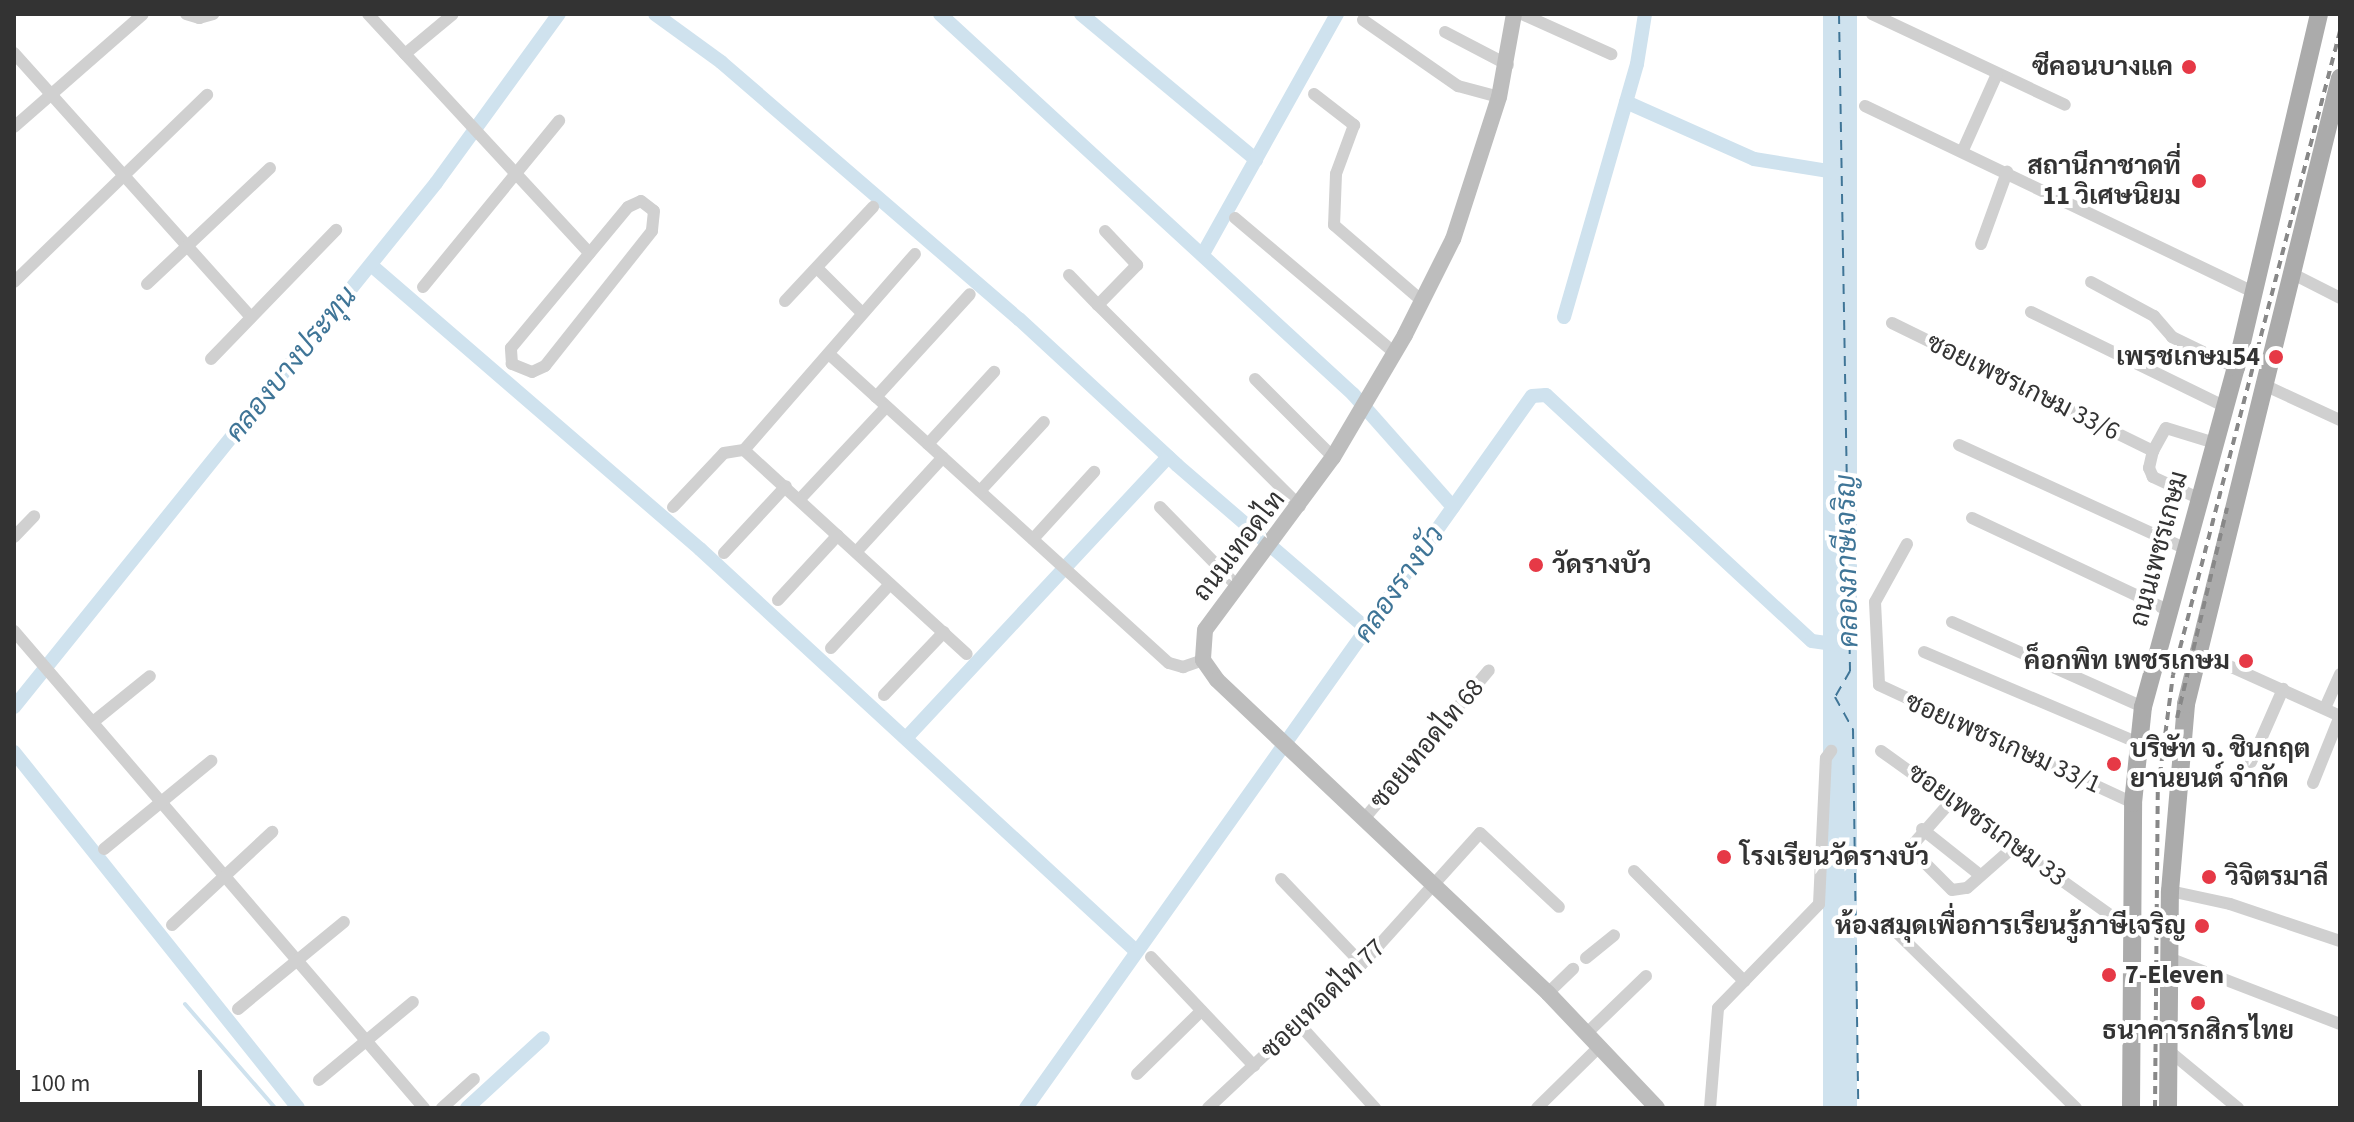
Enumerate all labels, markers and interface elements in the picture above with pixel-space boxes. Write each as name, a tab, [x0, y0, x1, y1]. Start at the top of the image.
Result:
place label: ซีคอนบางแค	[2032, 51, 2173, 83]
marker: ซีคอนบางแค	[2180, 58, 2198, 76]
place label: สถานีกาชาดที่ 11 วิเศษนิยม	[2027, 150, 2181, 212]
marker: สถานีกาชาดที่ 11 วิเศษนิยม	[2188, 170, 2210, 192]
water label: คลองบางประทุน	[218, 280, 364, 448]
street label: ซอยเพชรเกษม 33/6	[1921, 327, 2125, 447]
place label: เพรชเกษม54	[2116, 341, 2260, 373]
marker: เพรชเกษม54	[2267, 348, 2285, 366]
street label: ถนนเพชรเกษม	[2123, 468, 2195, 630]
water label: คลองภาษีเจริญ	[1829, 474, 1865, 648]
street label: ถนนเทอดไท	[1186, 485, 1292, 607]
water label: คลองรางบัว	[1347, 519, 1451, 649]
place label: วัดรางบัว	[1552, 549, 1651, 581]
marker: วัดรางบัว	[1527, 556, 1545, 574]
place label: ค็อกพิท เพชรเกษม	[2024, 645, 2230, 677]
marker: ค็อกพิท เพชรเกษม	[2237, 652, 2255, 670]
street label: ซอยเทอดไท 68	[1364, 673, 1490, 815]
street label: ซอยเพชรเกษม 33/1	[1900, 686, 2106, 800]
place label: บริษัท จ. ชินกฤต ยานยนต์ จำกัด	[2130, 733, 2310, 794]
marker: บริษัท จ. ชินกฤต ยานยนต์ จำกัด	[2105, 755, 2123, 773]
street label: ซอยเพชรเกษม 33	[1901, 757, 2073, 893]
place label: โรงเรียนวัดรางบัว	[1740, 841, 1929, 873]
marker: โรงเรียนวัดรางบัว	[1715, 848, 1733, 866]
place label: วิจิตรมาลี	[2225, 861, 2328, 893]
marker: วิจิตรมาลี	[2200, 868, 2218, 886]
place label: ห้องสมุดเพื่อการเรียนรู้ภาษีเจริญ	[1835, 910, 2186, 942]
marker: ห้องสมุดเพื่อการเรียนรู้ภาษีเจริญ	[2193, 917, 2211, 935]
street label: ซอยเทอดไท 77	[1255, 932, 1391, 1066]
place label: 7-Eleven	[2125, 959, 2224, 991]
marker: 7-Eleven	[2100, 966, 2118, 984]
marker: ธนาคารกสิกรไทย	[2189, 994, 2207, 1012]
place label: ธนาคารกสิกรไทย	[2102, 1015, 2294, 1047]
scale bar	[20, 1054, 206, 1104]
text: 100 m	[30, 1066, 90, 1101]

